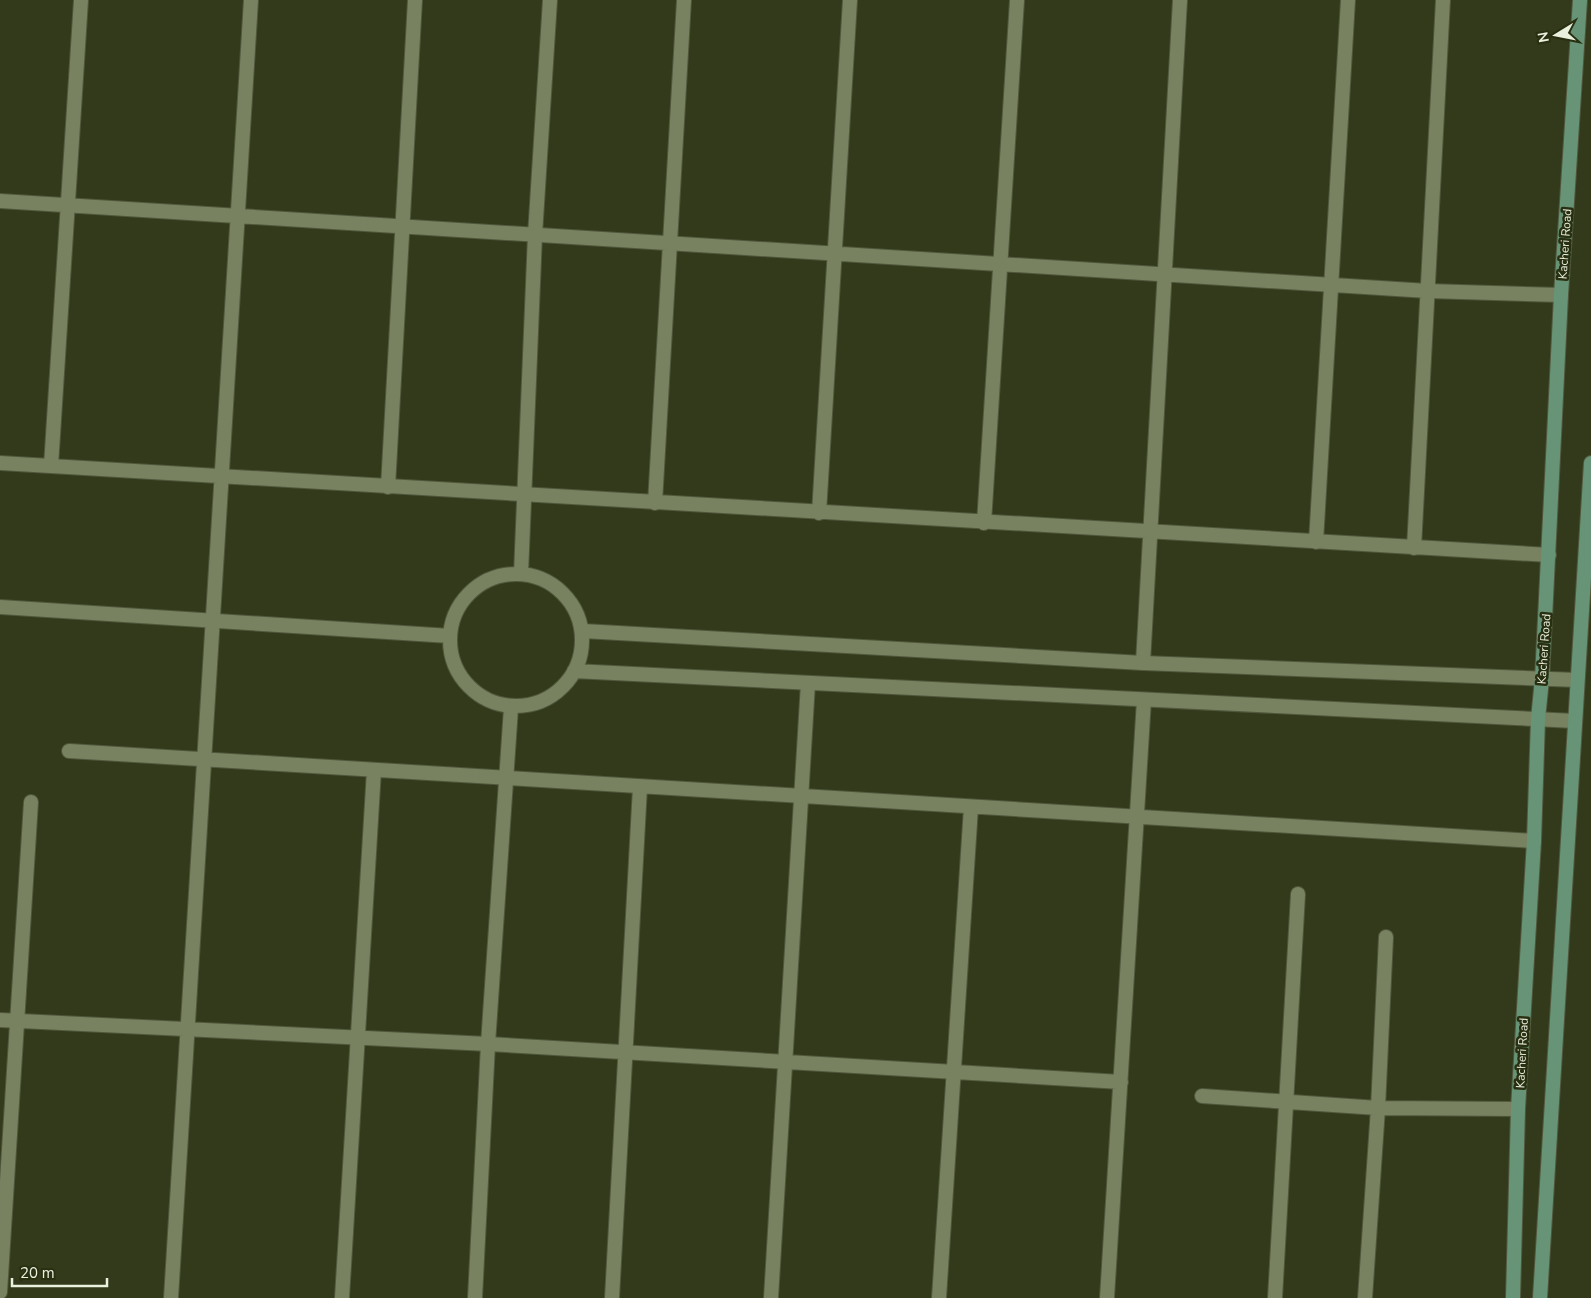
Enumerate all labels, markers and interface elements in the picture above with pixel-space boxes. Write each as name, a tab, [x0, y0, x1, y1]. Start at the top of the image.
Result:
north arrow	[1531, 10, 1581, 60]
text: N	[1533, 30, 1554, 44]
street label: Kacheri Road	[1555, 208, 1575, 280]
street label: Kacheri Road	[1534, 613, 1554, 685]
street label: Kacheri Road	[1512, 1017, 1532, 1089]
scale bar	[12, 1256, 108, 1288]
text: 20 m	[20, 1263, 55, 1283]

